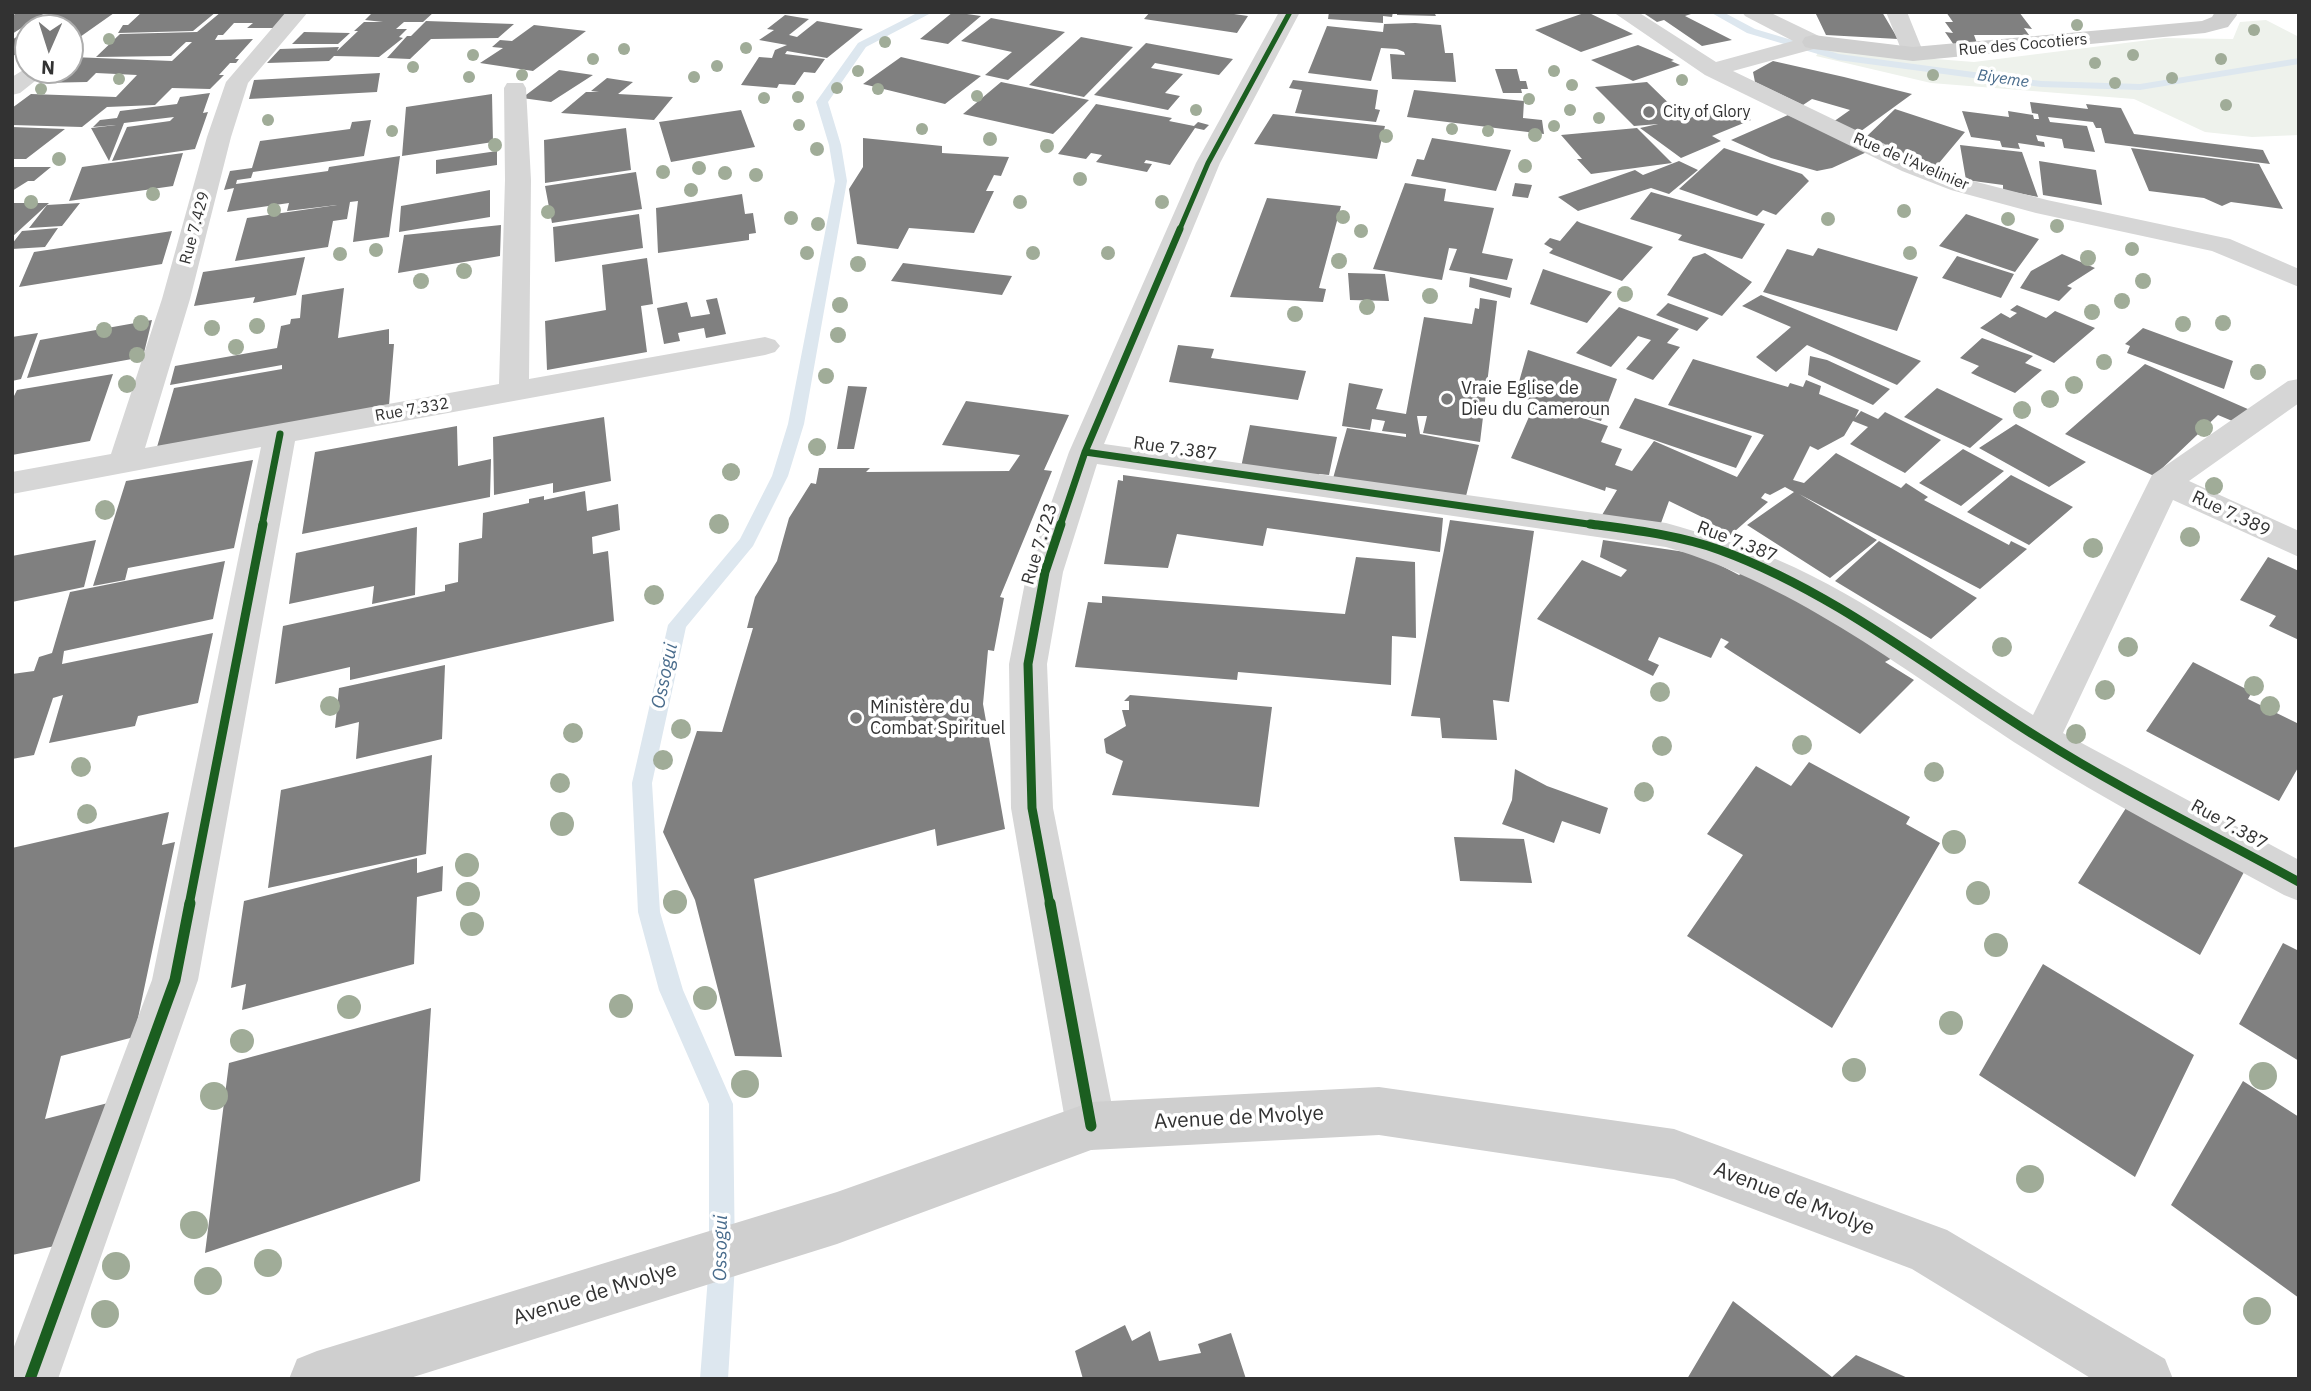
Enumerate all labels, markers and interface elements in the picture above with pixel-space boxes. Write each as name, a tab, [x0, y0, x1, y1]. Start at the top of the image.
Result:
north arrow	[14, 14, 84, 84]
street label: Rue des Cocotiers	[1958, 30, 2088, 60]
text: N	[41, 56, 56, 80]
water label: Biyeme	[1976, 66, 2030, 92]
place label: City of Glory	[1663, 102, 1751, 122]
marker: City of Glory	[1641, 104, 1657, 120]
street label: Rue de l'Avelinier	[1850, 129, 1972, 195]
street label: Rue 7.429	[176, 189, 214, 267]
place label: Vraie Eglise de Dieu du Cameroun	[1461, 378, 1610, 420]
marker: Vraie Eglise de Dieu du Cameroun	[1439, 391, 1455, 407]
street label: Rue 7.332	[374, 394, 450, 426]
street label: Rue 7.387	[1132, 432, 1218, 466]
street label: Rue 7.389	[2188, 486, 2274, 542]
street label: Rue 7.723	[1017, 501, 1063, 587]
street label: Rue 7.387	[1694, 517, 1780, 567]
water label: Ossogui	[647, 641, 683, 711]
place label: Ministère du Combat Spirituel	[870, 697, 1005, 740]
marker: Ministère du Combat Spirituel	[848, 710, 864, 726]
street label: Rue 7.387	[2187, 795, 2271, 855]
street label: Avenue de Mvolye	[1153, 1101, 1325, 1135]
street label: Avenue de Mvolye	[1710, 1157, 1878, 1241]
water label: Ossogui	[709, 1215, 733, 1281]
street label: Avenue de Mvolye	[510, 1257, 680, 1331]

